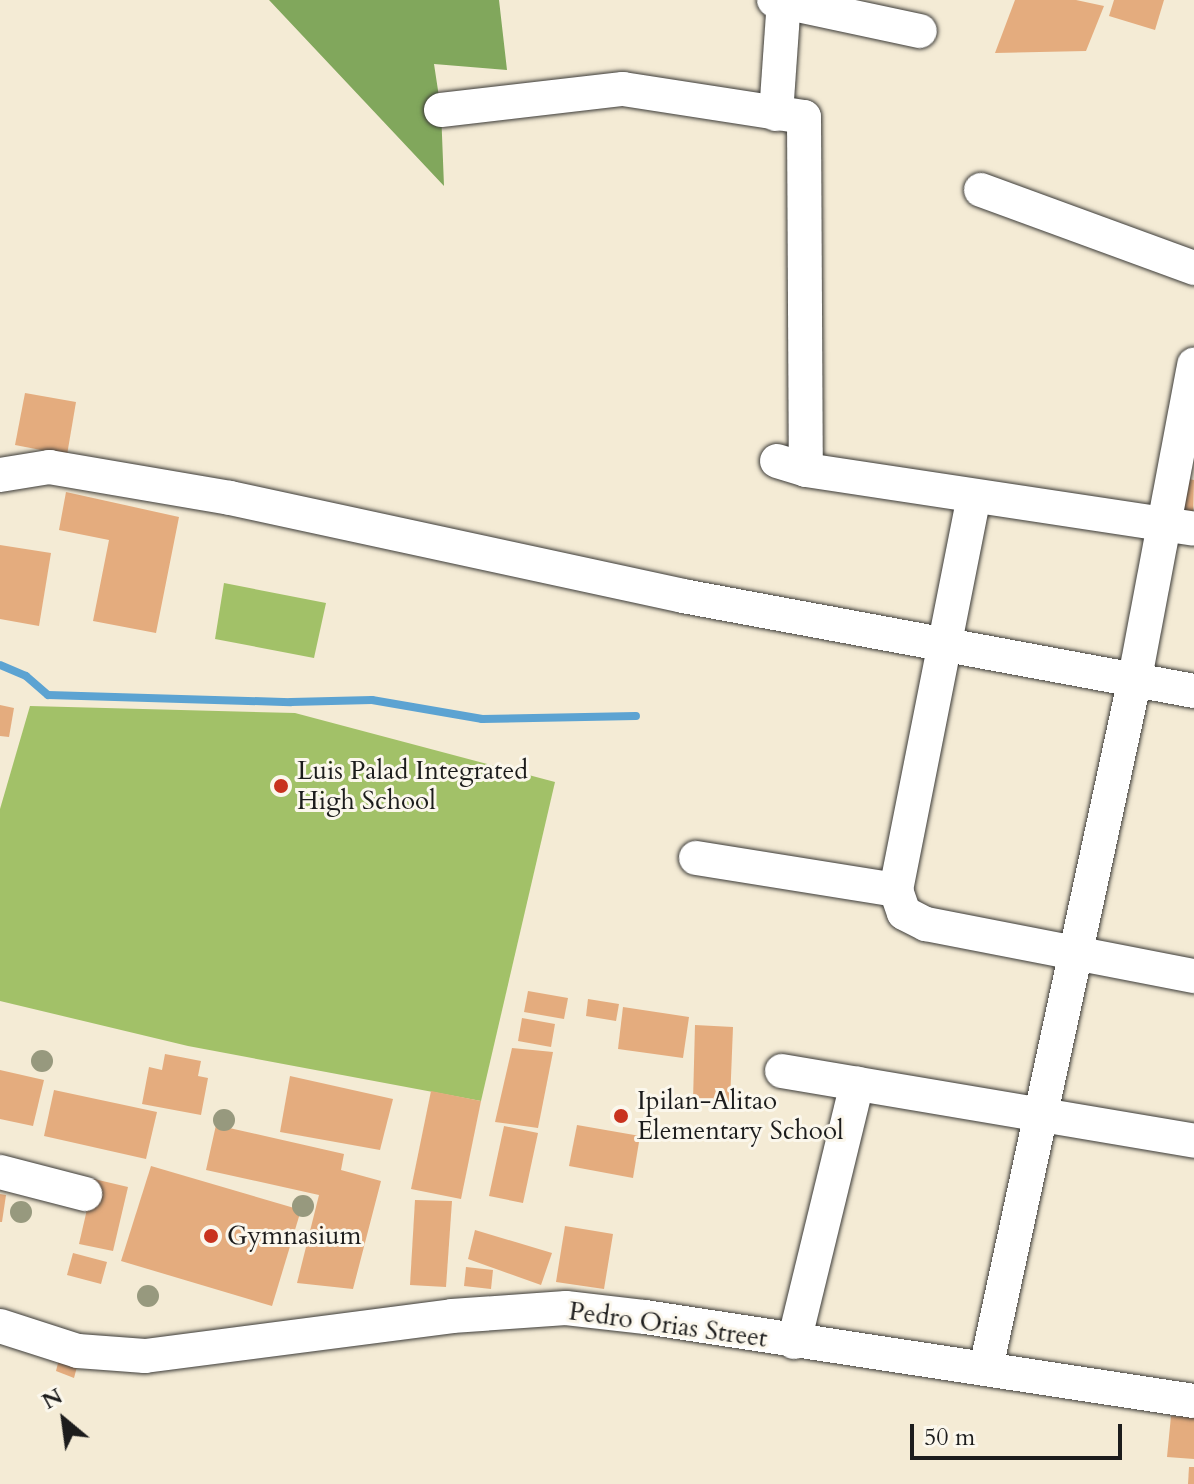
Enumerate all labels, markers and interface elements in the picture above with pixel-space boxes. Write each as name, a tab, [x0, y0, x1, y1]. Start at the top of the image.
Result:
place label: Luis Palad Integrated High School	[297, 755, 528, 816]
marker: Luis Palad Integrated High School	[272, 777, 290, 795]
place label: Ipilan-Alitao Elementary School	[637, 1085, 844, 1146]
marker: Ipilan-Alitao Elementary School	[612, 1107, 630, 1125]
place label: Gymnasium	[227, 1220, 362, 1252]
marker: Gymnasium	[202, 1227, 220, 1245]
street label: Pedro Orias Street	[567, 1296, 769, 1354]
north arrow	[24, 1380, 104, 1460]
text: N	[37, 1381, 68, 1417]
scale bar	[914, 1408, 1126, 1458]
text: 50 m	[924, 1421, 975, 1454]

